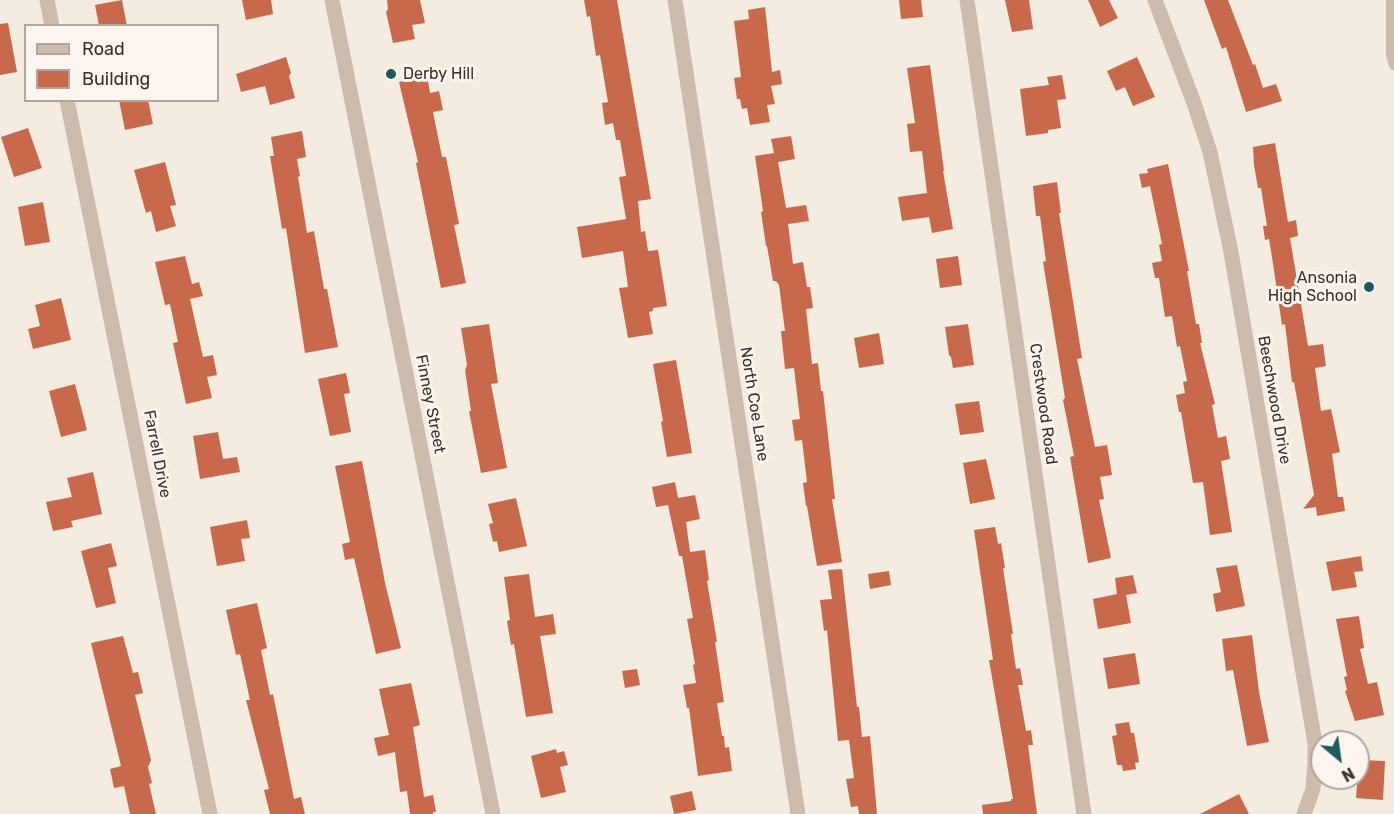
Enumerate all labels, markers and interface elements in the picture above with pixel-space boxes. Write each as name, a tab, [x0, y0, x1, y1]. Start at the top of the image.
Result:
legend	[24, 24, 219, 102]
text: Road	[82, 38, 125, 60]
place label: Derby Hill	[403, 64, 474, 84]
marker: Derby Hill	[384, 67, 398, 81]
text: Building	[82, 68, 150, 90]
place label: Ansonia High School	[1268, 268, 1357, 306]
marker: Ansonia High School	[1362, 280, 1376, 294]
street label: Beechwood Drive	[1253, 334, 1295, 466]
street label: Crestwood Road	[1025, 342, 1061, 466]
street label: North Coe Lane	[735, 345, 773, 463]
street label: Finney Street	[411, 353, 449, 455]
street label: Farrell Drive	[139, 409, 175, 499]
north arrow	[1310, 730, 1370, 790]
text: N	[1338, 763, 1358, 786]

